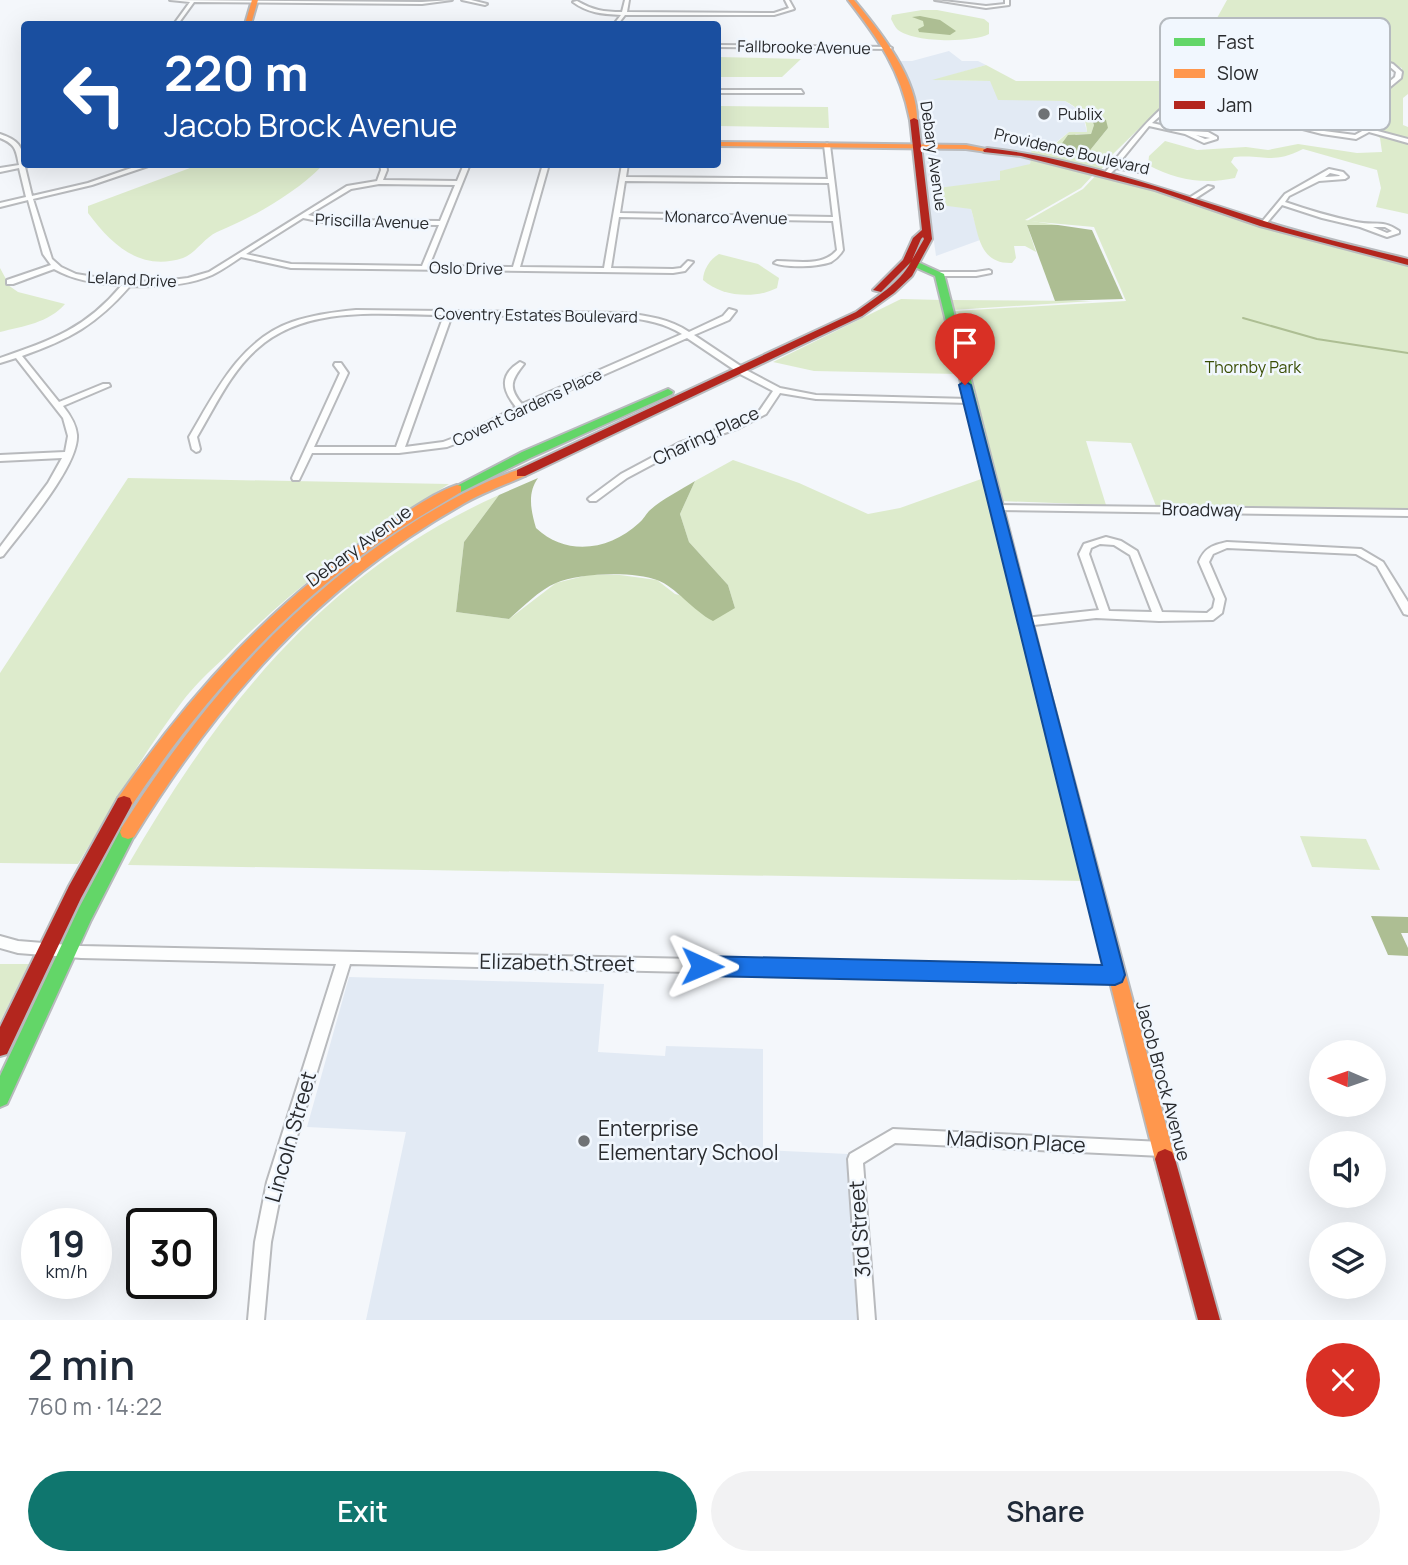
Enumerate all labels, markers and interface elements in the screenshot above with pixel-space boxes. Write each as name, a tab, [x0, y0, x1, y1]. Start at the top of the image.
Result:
legend	[1160, 18, 1390, 130]
text: Fast	[1217, 29, 1254, 55]
street label: Fallbrooke Avenue	[737, 35, 871, 59]
text: 220 m	[164, 39, 308, 106]
icon: left	[49, 49, 140, 140]
text: Slow	[1217, 60, 1259, 86]
text: Jam	[1217, 92, 1252, 118]
street label: Debary Avenue	[915, 100, 953, 212]
text: Jacob Brock Avenue	[164, 103, 457, 147]
place label: Publix	[1058, 103, 1103, 125]
marker: Publix	[1036, 106, 1052, 122]
street label: Providence Boulevard	[992, 122, 1152, 180]
street label: Monarco Avenue	[664, 205, 788, 229]
street label: Priscilla Avenue	[315, 208, 429, 234]
street label: Oslo Drive	[429, 256, 503, 280]
street label: Leland Drive	[87, 266, 177, 292]
street label: Coventry Estates Boulevard	[434, 302, 638, 328]
pin	[935, 313, 995, 385]
icon: arrive	[946, 324, 984, 362]
park label: Thornby Park	[1205, 356, 1302, 378]
street label: Covent Gardens Place	[449, 363, 605, 451]
street label: Charing Place	[649, 400, 763, 470]
street label: Broadway	[1161, 496, 1243, 522]
street label: Debary Avenue	[301, 499, 416, 591]
position arrow	[665, 929, 739, 1003]
street label: Elizabeth Street	[479, 947, 635, 977]
street label: Jacob Brock Avenue	[1131, 998, 1197, 1164]
north arrow	[1309, 1040, 1386, 1116]
map controls	[1309, 1040, 1386, 1299]
street label: Lincoln Street	[258, 1068, 322, 1205]
place label: Enterprise Elementary School	[598, 1114, 779, 1166]
street label: Madison Place	[946, 1123, 1087, 1159]
button: sound	[1309, 1131, 1386, 1208]
marker: Enterprise Elementary School	[576, 1133, 592, 1149]
street label: 3rd Street	[842, 1180, 876, 1279]
speed limit sign: 30	[126, 1208, 217, 1299]
text: 19	[48, 1220, 85, 1268]
button: layers	[1309, 1222, 1386, 1299]
text: km/h	[46, 1259, 87, 1283]
text: 2 min	[28, 1335, 135, 1393]
button: close	[1306, 1343, 1380, 1417]
text: 760 m · 14:22	[28, 1390, 162, 1422]
button: Exit	[28, 1471, 697, 1551]
button: Share	[711, 1471, 1380, 1551]

